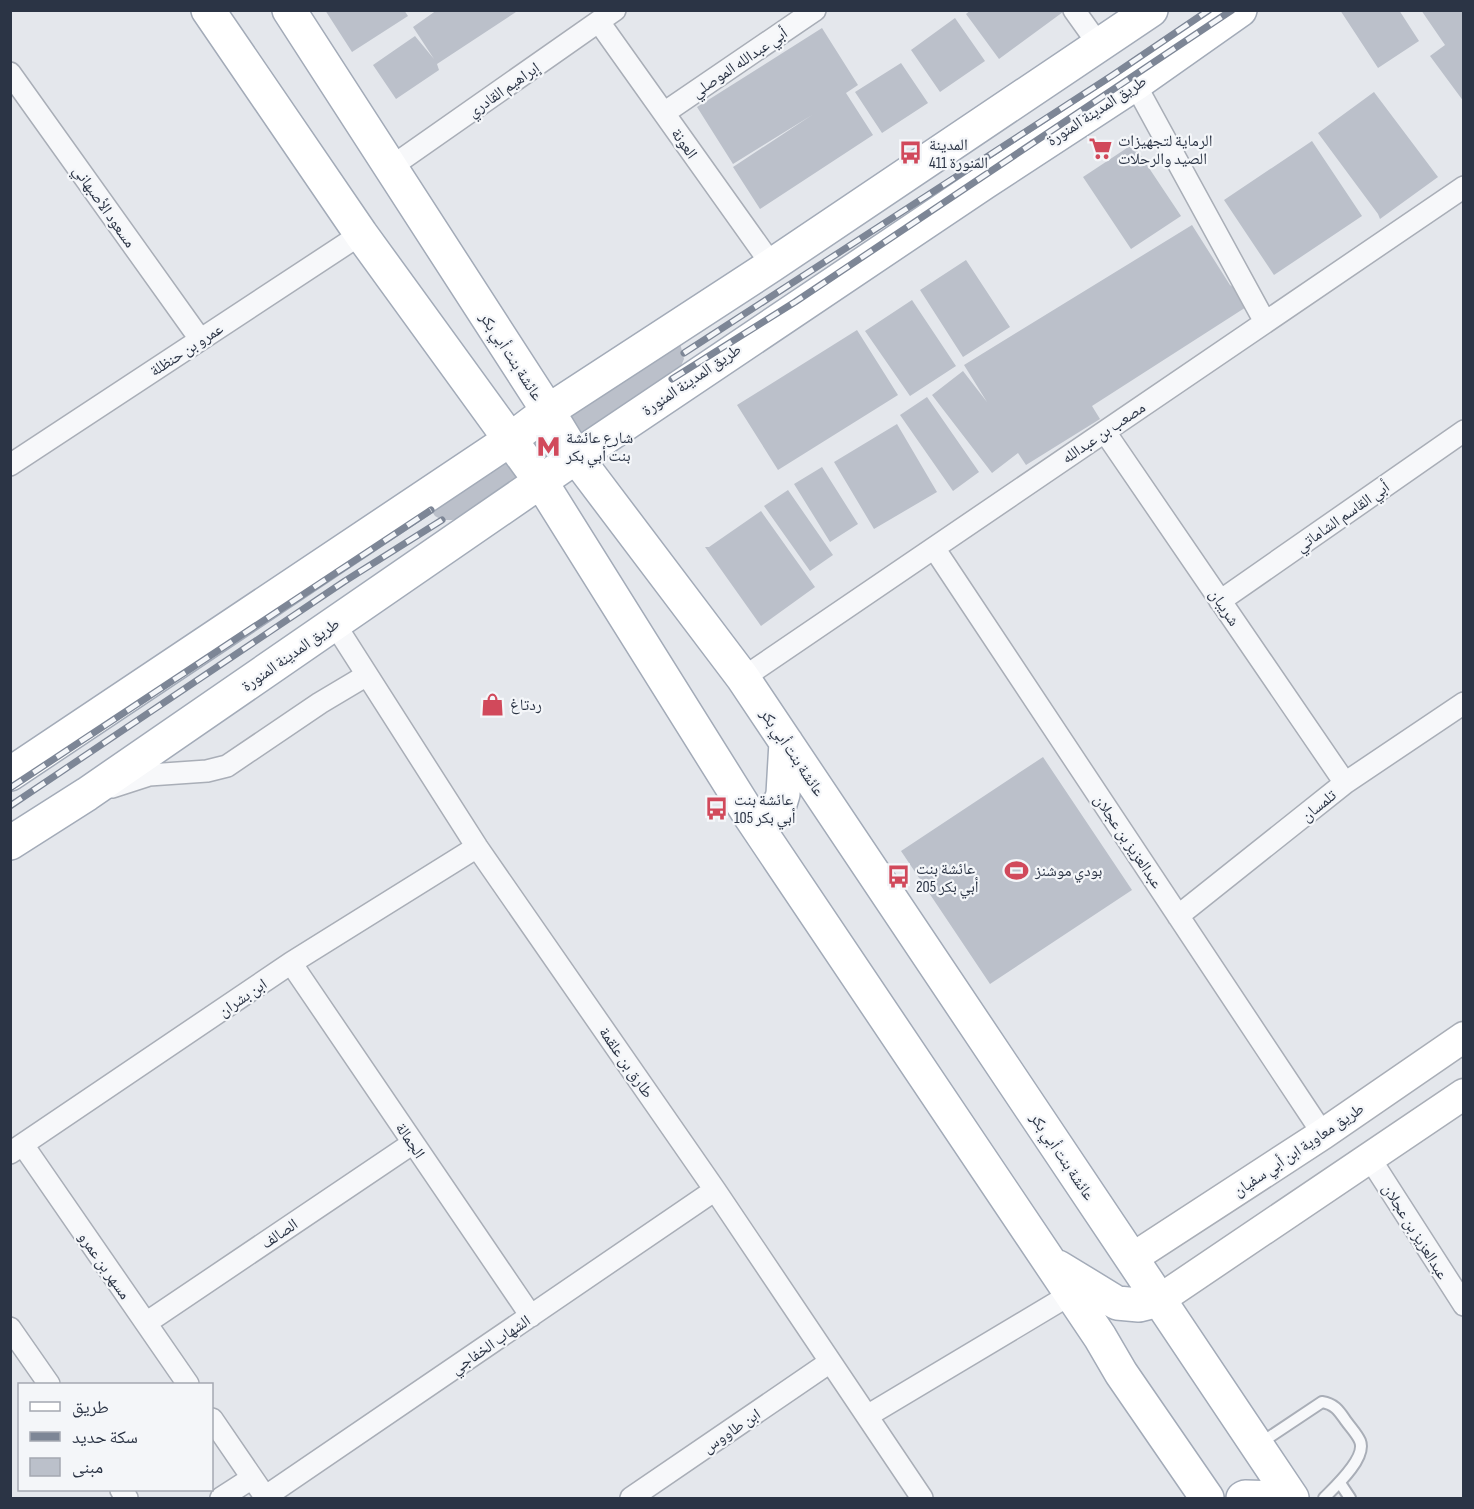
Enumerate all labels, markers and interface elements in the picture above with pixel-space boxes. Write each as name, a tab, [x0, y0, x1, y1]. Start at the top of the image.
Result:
street label: أبي عبدالله الموصلي	[688, 23, 793, 104]
street label: إبراهيم القادري	[464, 58, 545, 124]
street label: طريق المدينة المنورة	[1043, 72, 1150, 151]
street label: العونة	[667, 125, 701, 163]
place label: الرماية لتجهيزات الصيد والرحلات	[1118, 132, 1213, 169]
place label: المدينة المنورة 411	[929, 136, 988, 173]
supermarket icon: الرماية لتجهيزات الصيد والرحلات	[1087, 136, 1113, 162]
bus stop icon: المدينة المنورة 411	[898, 140, 924, 166]
street label: مسعود الأصبهاني	[67, 162, 139, 253]
street label: عائشة بنت أبي بكر	[473, 308, 547, 406]
street label: عمرو بن حنظلة	[147, 320, 227, 381]
street label: طريق المدينة المنورة	[639, 340, 745, 420]
street label: مصعب بن عبدالله	[1058, 398, 1149, 468]
place label: شارع عائشة بنت أبي بكر	[565, 429, 633, 468]
metro station icon: شارع عائشة بنت أبي بكر	[535, 433, 561, 459]
street label: أبي القاسم الشاماتي	[1292, 477, 1395, 558]
street label: شريبان	[1205, 586, 1243, 630]
street label: طريق المدينة المنورة	[238, 614, 344, 696]
shop icon: ردتاغ	[479, 691, 505, 717]
place label: ردتاغ	[510, 696, 542, 715]
street label: عائشة بنت أبي بكر	[753, 704, 829, 801]
street label: تلمسان	[1297, 786, 1341, 826]
place label: عائشة بنت أبي بكر 105	[734, 791, 796, 830]
street label: عبدالعزيز بن عجلان	[1089, 791, 1166, 892]
bus stop icon: عائشة بنت أبي بكر 105	[703, 795, 729, 821]
sports icon: بودي موشنز	[1004, 857, 1030, 883]
place label: عائشة بنت أبي بكر 205	[916, 860, 979, 899]
place label: بودي موشنز	[1034, 862, 1102, 883]
bus stop icon: عائشة بنت أبي بكر 205	[885, 864, 911, 890]
street label: ابن بشران	[215, 975, 271, 1021]
street label: طارق بن علقمة	[594, 1024, 657, 1102]
street label: طريق معاوية ابن أبي سفيان	[1229, 1099, 1369, 1203]
street label: عائشة بنت أبي بكر	[1023, 1108, 1099, 1205]
street label: الجمالة	[391, 1119, 429, 1162]
street label: عبدالعزيز بن عجلان	[1378, 1180, 1452, 1283]
street label: الصالف	[258, 1215, 302, 1253]
street label: مسهر بن عمرو	[74, 1228, 134, 1303]
street label: الشهاب الخفاجي	[447, 1312, 535, 1381]
legend	[18, 1383, 213, 1491]
text: طريق	[72, 1397, 109, 1418]
street label: ابن طاووس	[699, 1405, 764, 1458]
text: سكة حديد	[72, 1427, 138, 1448]
text: مبنى	[72, 1457, 103, 1478]

